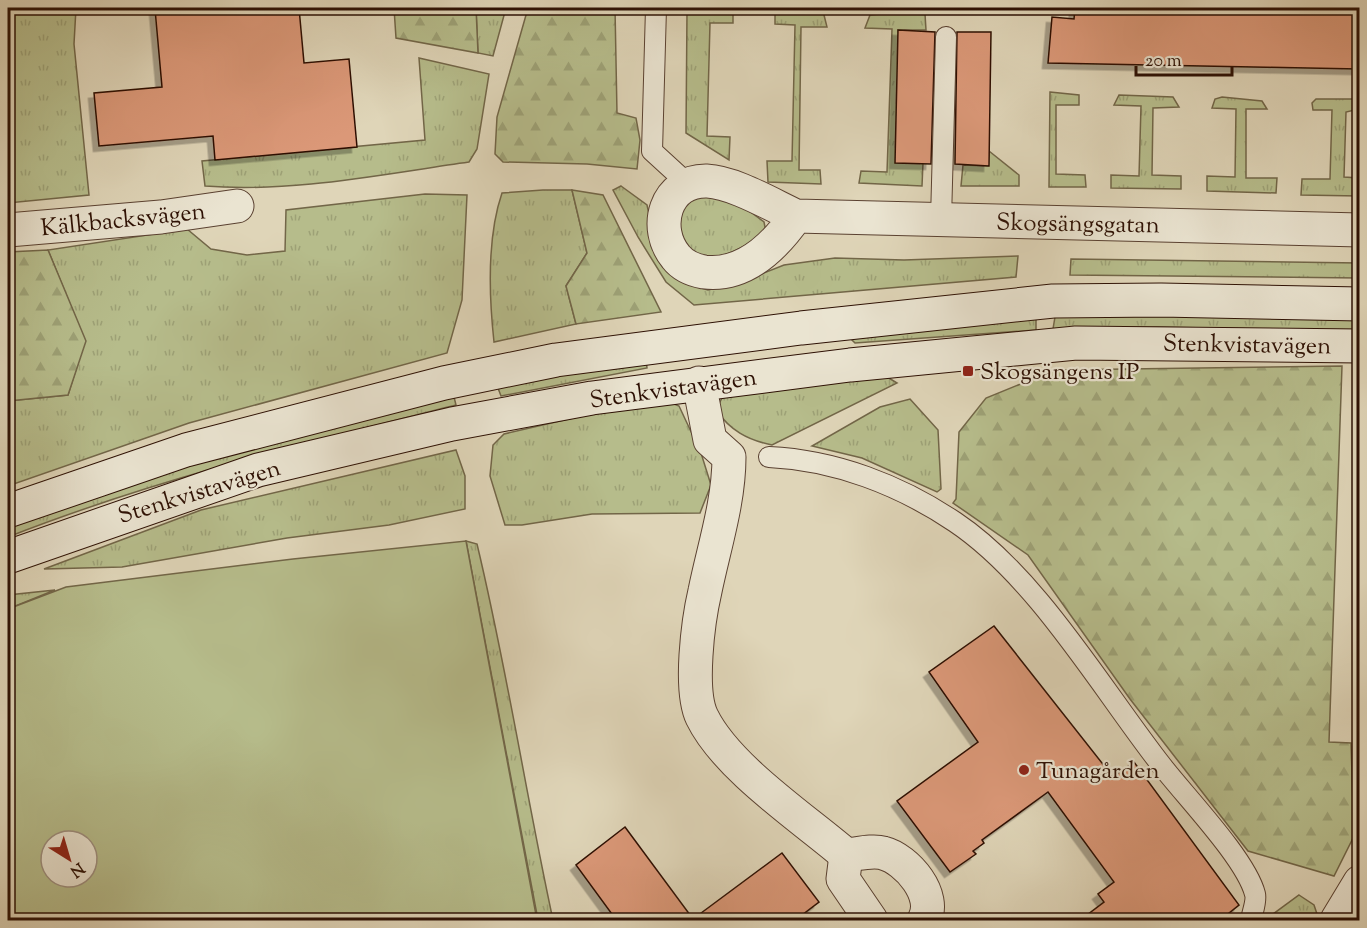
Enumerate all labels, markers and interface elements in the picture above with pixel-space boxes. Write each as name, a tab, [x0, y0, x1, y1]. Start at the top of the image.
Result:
scale bar	[1136, 39, 1232, 77]
text: 20 m	[1145, 49, 1182, 75]
street label: Kälkbacksvägen	[39, 195, 207, 247]
street label: Skogsängsgatan	[996, 207, 1160, 243]
street label: Stenkvistavägen	[1162, 328, 1331, 364]
place label: Skogsängens IP	[980, 356, 1139, 390]
street label: Stenkvistavägen	[587, 361, 759, 419]
marker: Skogsängens IP	[961, 364, 975, 378]
street label: Stenkvistavägen	[114, 452, 285, 534]
place label: Tunagården	[1036, 755, 1160, 789]
marker: Tunagården	[1017, 763, 1031, 777]
north arrow	[39, 829, 99, 889]
text: N	[64, 856, 89, 882]

